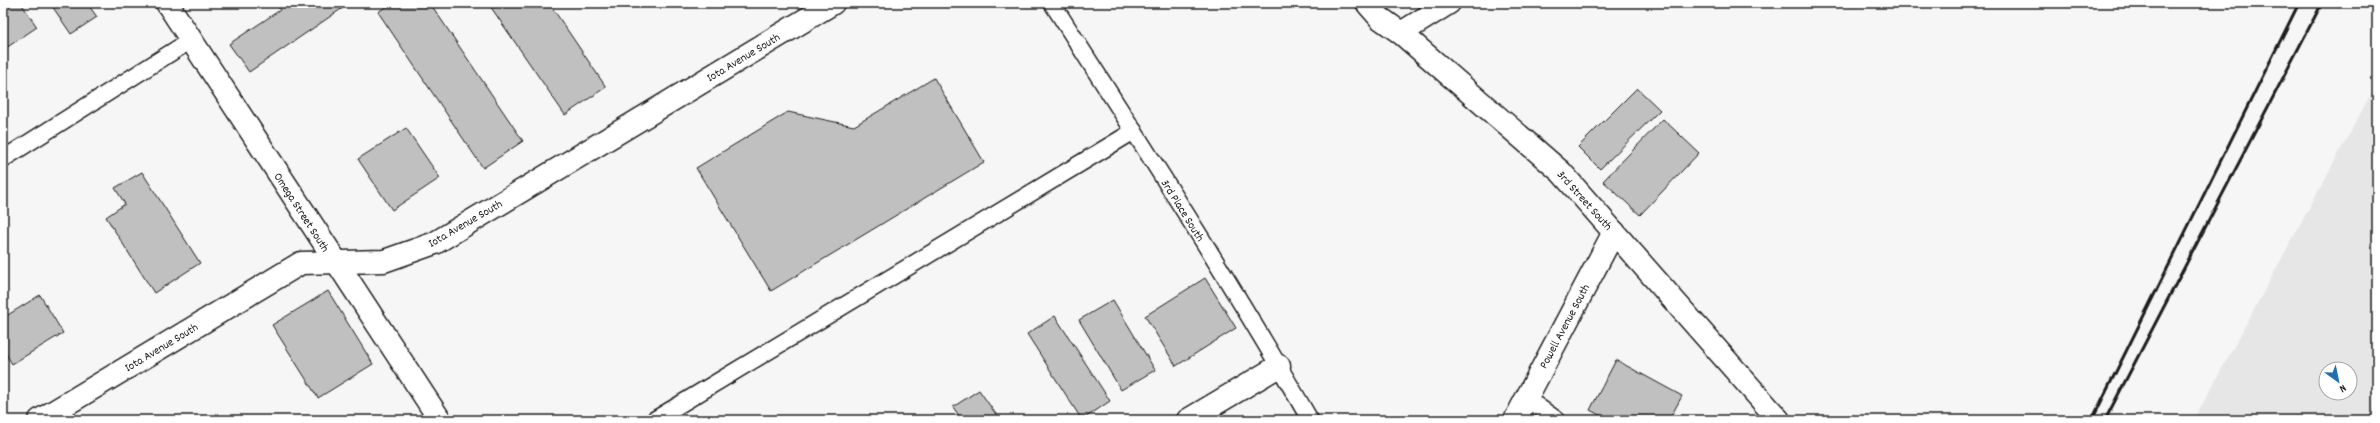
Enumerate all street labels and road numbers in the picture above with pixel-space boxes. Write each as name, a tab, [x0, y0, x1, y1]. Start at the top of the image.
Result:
street label: Iota Avenue South	[704, 30, 784, 87]
street label: 3rd Street South	[1552, 167, 1616, 235]
street label: Omega Street South	[269, 170, 333, 256]
street label: 3rd Place South	[1156, 176, 1208, 245]
street label: Iota Avenue South	[425, 196, 506, 252]
street label: Powell Avenue South	[1536, 281, 1595, 372]
street label: Iota Avenue South	[122, 320, 202, 377]

